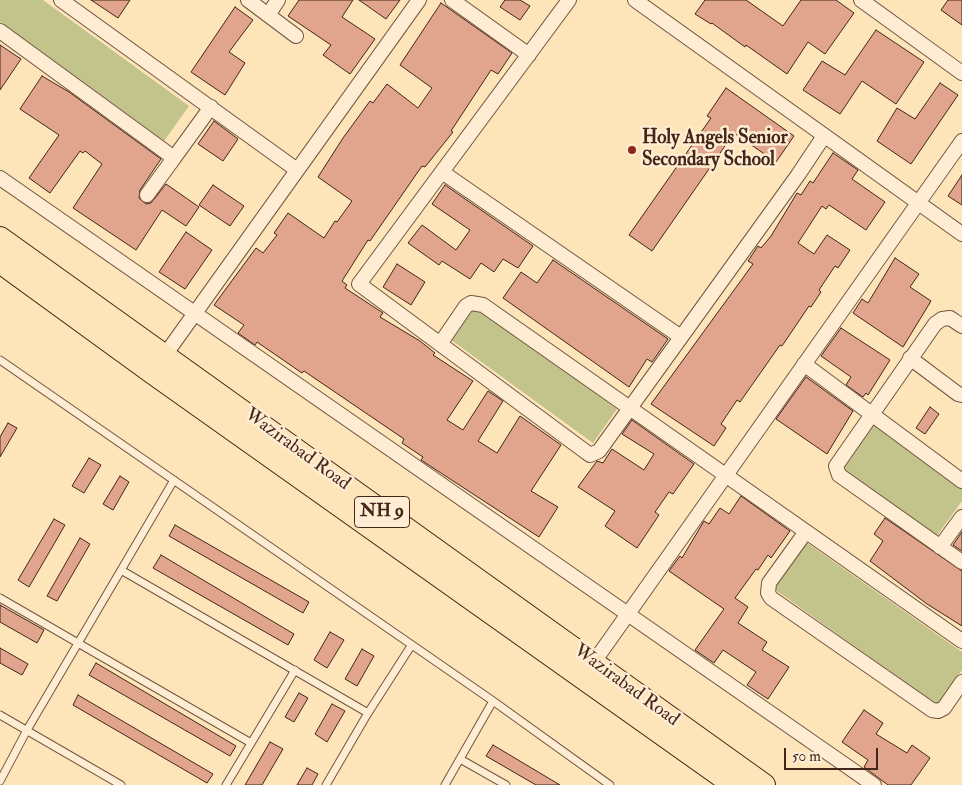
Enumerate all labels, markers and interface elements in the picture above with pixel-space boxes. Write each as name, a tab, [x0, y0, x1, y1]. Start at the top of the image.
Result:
place label: Holy Angels Senior Secondary School	[642, 128, 788, 172]
marker: Holy Angels Senior Secondary School	[626, 144, 638, 156]
street label: Wazirabad Road	[240, 404, 354, 496]
road number: NH 9	[354, 497, 410, 528]
street label: Wazirabad Road	[569, 640, 683, 732]
scale bar	[787, 738, 881, 770]
text: 50 m	[792, 747, 821, 766]

